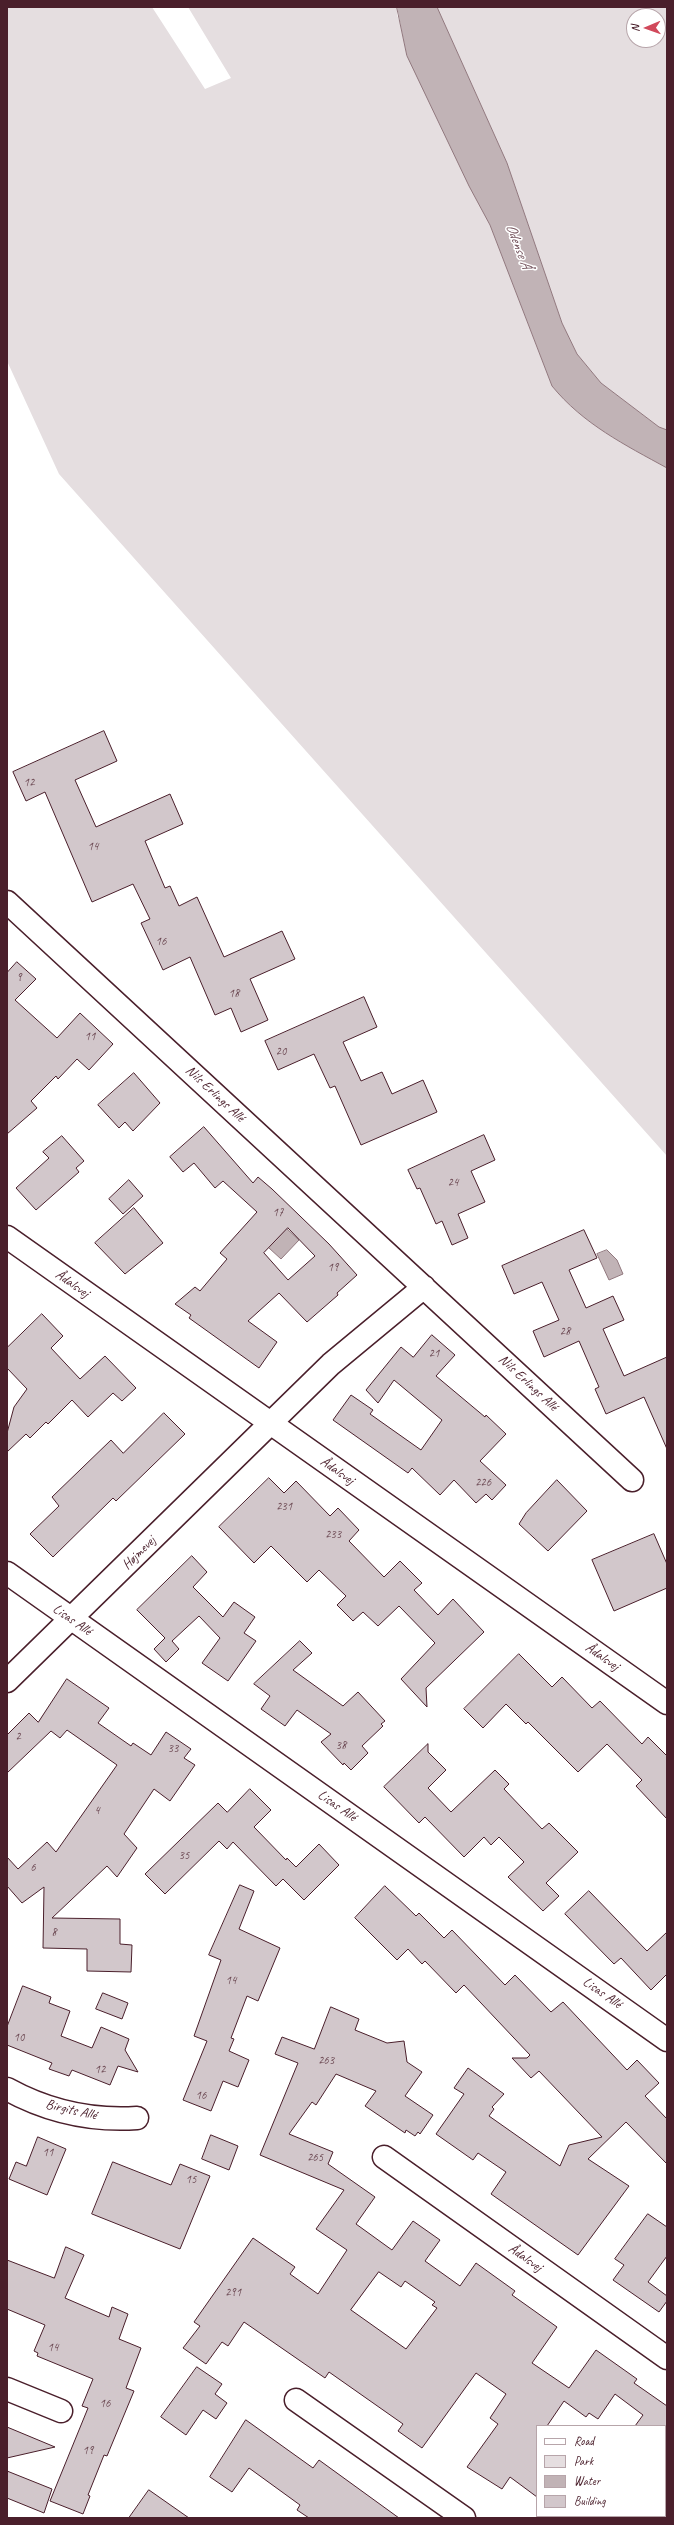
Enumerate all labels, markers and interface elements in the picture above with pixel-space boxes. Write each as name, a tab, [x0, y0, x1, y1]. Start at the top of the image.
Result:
north arrow	[626, 8, 666, 48]
text: N	[628, 25, 642, 32]
water label: Odense Å	[501, 221, 535, 271]
house number: 12	[24, 776, 34, 790]
house number: 14	[88, 840, 98, 854]
house number: 16	[156, 935, 166, 949]
house number: 9	[16, 971, 22, 985]
house number: 18	[229, 987, 239, 1001]
house number: 11	[85, 1030, 95, 1044]
house number: 20	[276, 1045, 286, 1059]
street label: Nils Erlings Allé	[182, 1062, 248, 1126]
house number: 24	[448, 1176, 458, 1190]
house number: 17	[273, 1206, 283, 1220]
house number: 19	[328, 1261, 338, 1275]
street label: Ådalsvej	[52, 1266, 92, 1302]
house number: 28	[560, 1325, 570, 1339]
house number: 21	[429, 1347, 439, 1361]
street label: Nils Erlings Allé	[495, 1351, 561, 1415]
street label: Ådalsvej	[317, 1453, 357, 1489]
house number: 226	[475, 1476, 491, 1490]
house number: 231	[276, 1500, 292, 1514]
house number: 233	[325, 1528, 341, 1542]
street label: Højmevej	[119, 1533, 159, 1573]
street label: Lisas Allé	[49, 1601, 95, 1639]
street label: Ådalsvej	[582, 1639, 622, 1675]
house number: 2	[15, 1730, 21, 1744]
house number: 38	[336, 1739, 346, 1753]
house number: 33	[168, 1742, 178, 1756]
street label: Lisas Allé	[314, 1787, 360, 1825]
house number: 4	[94, 1804, 100, 1818]
house number: 35	[179, 1849, 189, 1863]
house number: 6	[30, 1861, 36, 1875]
house number: 8	[51, 1926, 57, 1940]
house number: 14	[226, 1974, 236, 1988]
street label: Lisas Allé	[579, 1974, 625, 2012]
house number: 10	[14, 2031, 24, 2045]
house number: 263	[318, 2054, 334, 2068]
house number: 12	[95, 2063, 105, 2077]
house number: 16	[196, 2089, 206, 2103]
street label: Birgits Allé	[44, 2096, 98, 2124]
house number: 11	[43, 2146, 53, 2160]
house number: 265	[307, 2151, 323, 2165]
house number: 15	[186, 2173, 196, 2187]
street label: Ådalsvej	[505, 2240, 545, 2276]
house number: 291	[225, 2286, 241, 2300]
house number: 14	[48, 2341, 58, 2355]
house number: 16	[100, 2397, 110, 2411]
legend	[536, 2425, 666, 2517]
text: Road	[574, 2433, 594, 2449]
house number: 19	[83, 2444, 93, 2458]
text: Park	[574, 2453, 593, 2469]
text: Water	[574, 2473, 600, 2489]
text: Building	[574, 2493, 606, 2509]

